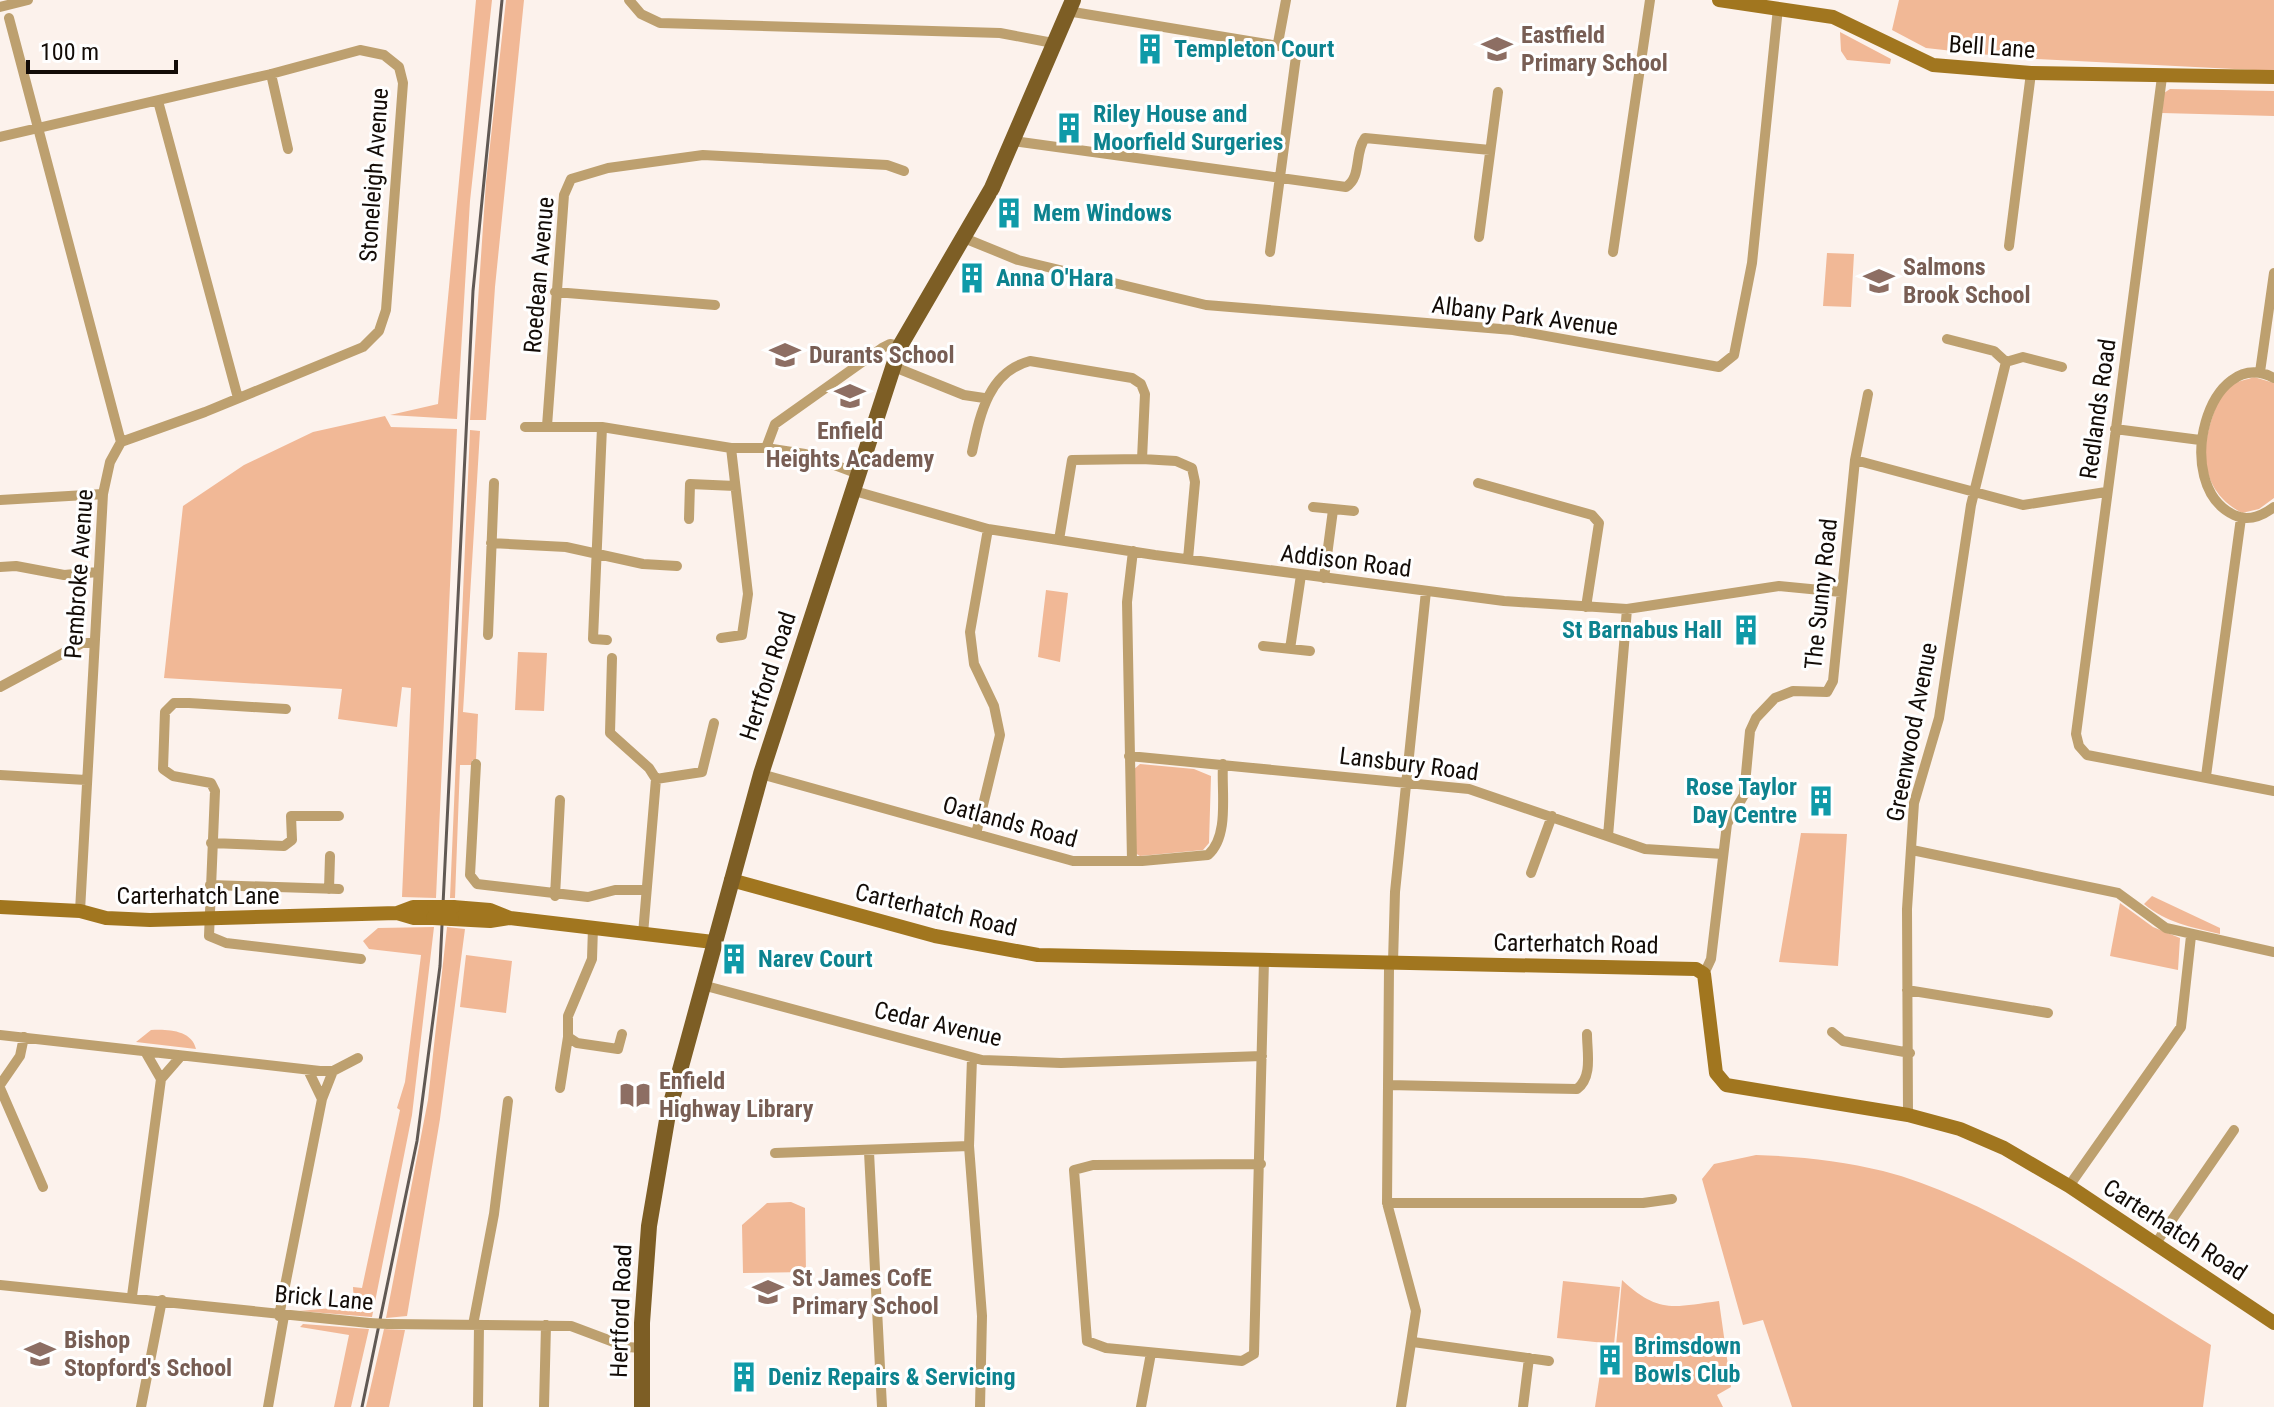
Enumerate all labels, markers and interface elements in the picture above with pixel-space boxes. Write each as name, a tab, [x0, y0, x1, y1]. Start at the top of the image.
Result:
place label: Eastfield Primary School	[1521, 21, 1668, 77]
scale bar	[28, 24, 176, 74]
street label: Bell Lane	[1948, 30, 2036, 64]
building icon: Templeton Court	[1133, 32, 1167, 66]
school or university icon: Eastfield Primary School	[1480, 32, 1514, 66]
place label: Templeton Court	[1174, 35, 1334, 63]
text: 100 m	[40, 38, 99, 66]
street label: Stoneleigh Avenue	[354, 87, 394, 263]
place label: Riley House and Moorfield Surgeries	[1093, 100, 1284, 156]
building icon: Riley House and Moorfield Surgeries	[1052, 111, 1086, 145]
street label: Roedean Avenue	[518, 196, 560, 354]
building icon: Mem Windows	[992, 196, 1026, 230]
place label: Mem Windows	[1033, 199, 1172, 227]
place label: Salmons Brook School	[1903, 253, 2031, 309]
building icon: Anna O'Hara	[955, 261, 989, 295]
place label: Anna O'Hara	[996, 264, 1114, 292]
school or university icon: Salmons Brook School	[1862, 264, 1896, 298]
street label: Albany Park Avenue	[1430, 291, 1620, 341]
street label: Redlands Road	[2074, 337, 2122, 481]
school or university icon: Durants School	[768, 338, 802, 372]
place label: Durants School	[809, 341, 955, 369]
school or university icon: Enfield Heights Academy	[833, 379, 867, 413]
place label: Enfield Heights Academy	[766, 417, 935, 473]
street label: Pembroke Avenue	[59, 488, 99, 660]
street label: The Sunny Road	[1799, 517, 1843, 671]
street label: Addison Road	[1279, 539, 1413, 583]
street label: Hertford Road	[734, 608, 802, 744]
building icon: St Barnabus Hall	[1729, 613, 1763, 647]
place label: St Barnabus Hall	[1562, 616, 1722, 644]
street label: Greenwood Avenue	[1881, 640, 1943, 824]
street label: Lansbury Road	[1338, 742, 1480, 786]
place label: Rose Taylor Day Centre	[1686, 773, 1797, 829]
building icon: Rose Taylor Day Centre	[1804, 784, 1838, 818]
street label: Oatlands Road	[940, 791, 1080, 853]
street label: Carterhatch Road	[852, 878, 1020, 942]
street label: Carterhatch Lane	[117, 882, 279, 910]
street label: Carterhatch Road	[1493, 929, 1659, 959]
building icon: Narev Court	[717, 942, 751, 976]
place label: Narev Court	[758, 945, 873, 973]
street label: Cedar Avenue	[871, 996, 1005, 1052]
place label: Enfield Highway Library	[659, 1067, 814, 1123]
library icon: Enfield Highway Library	[618, 1078, 652, 1112]
street label: Carterhatch Road	[2098, 1173, 2252, 1287]
street label: Hertford Road	[605, 1244, 637, 1378]
place label: St James CofE Primary School	[792, 1264, 939, 1320]
school or university icon: St James CofE Primary School	[751, 1275, 785, 1309]
street label: Brick Lane	[273, 1280, 375, 1316]
place label: Bishop Stopford's School	[64, 1326, 232, 1382]
place label: Brimsdown Bowls Club	[1634, 1332, 1741, 1388]
school or university icon: Bishop Stopford's School	[23, 1337, 57, 1371]
building icon: Brimsdown Bowls Club	[1593, 1343, 1627, 1377]
building icon: Deniz Repairs & Servicing	[727, 1360, 761, 1394]
place label: Deniz Repairs & Servicing	[768, 1363, 1015, 1391]

